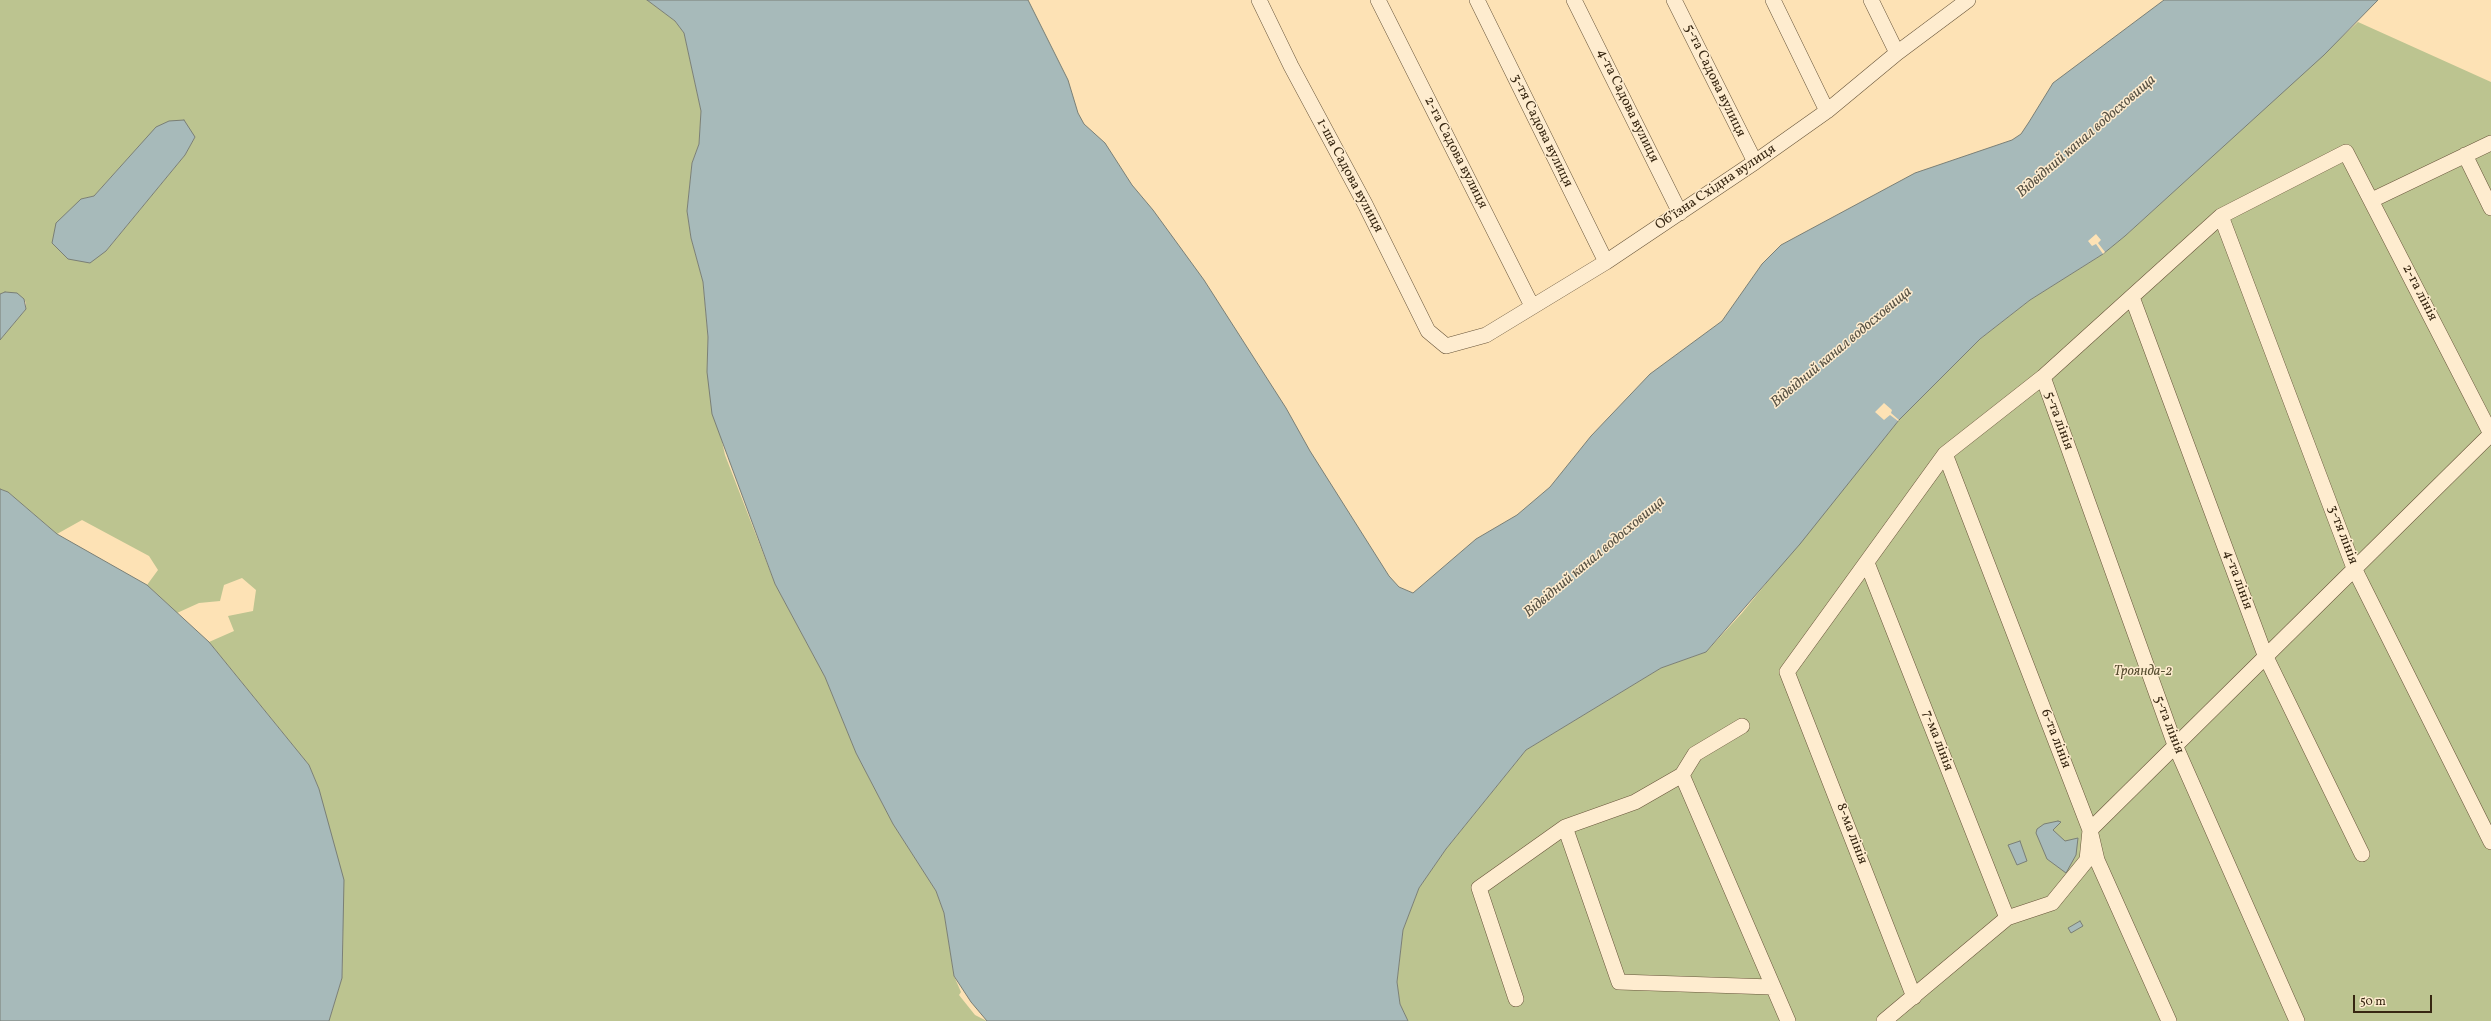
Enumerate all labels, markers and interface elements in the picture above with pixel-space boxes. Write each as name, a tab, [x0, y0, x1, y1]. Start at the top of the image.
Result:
street label: 5-та Садова вулиця	[1679, 22, 1749, 140]
street label: 4-та Садова вулиця	[1592, 46, 1662, 166]
street label: 3-тя Садова вулиця	[1506, 72, 1576, 190]
water label: Відвідний канал водосховища	[2014, 72, 2160, 202]
street label: 2-га Садова вулиця	[1419, 94, 1491, 212]
street label: 1-ша Садова вулиця	[1312, 116, 1386, 236]
street label: Обʼїзна Східна вулиця	[1653, 141, 1779, 235]
street label: 2-га лінія	[2398, 262, 2440, 324]
water label: Відвідний канал водосховища	[1768, 284, 1916, 412]
street label: 5-та лінія	[2040, 390, 2076, 452]
water label: Відвідний канал водосховища	[1521, 494, 1669, 622]
street label: 3-тя лінія	[2323, 503, 2361, 567]
street label: 4-та лінія	[2219, 548, 2255, 612]
park label: Троянда-2	[2114, 664, 2172, 680]
street label: 5-та лінія	[2149, 694, 2187, 756]
street label: 6-та лінія	[2036, 707, 2074, 771]
street label: 7-ма лінія	[1918, 708, 1956, 774]
street label: 8-ма лінія	[1832, 801, 1870, 867]
scale bar	[2355, 987, 2434, 1013]
text: 50 m	[2360, 994, 2386, 1010]

